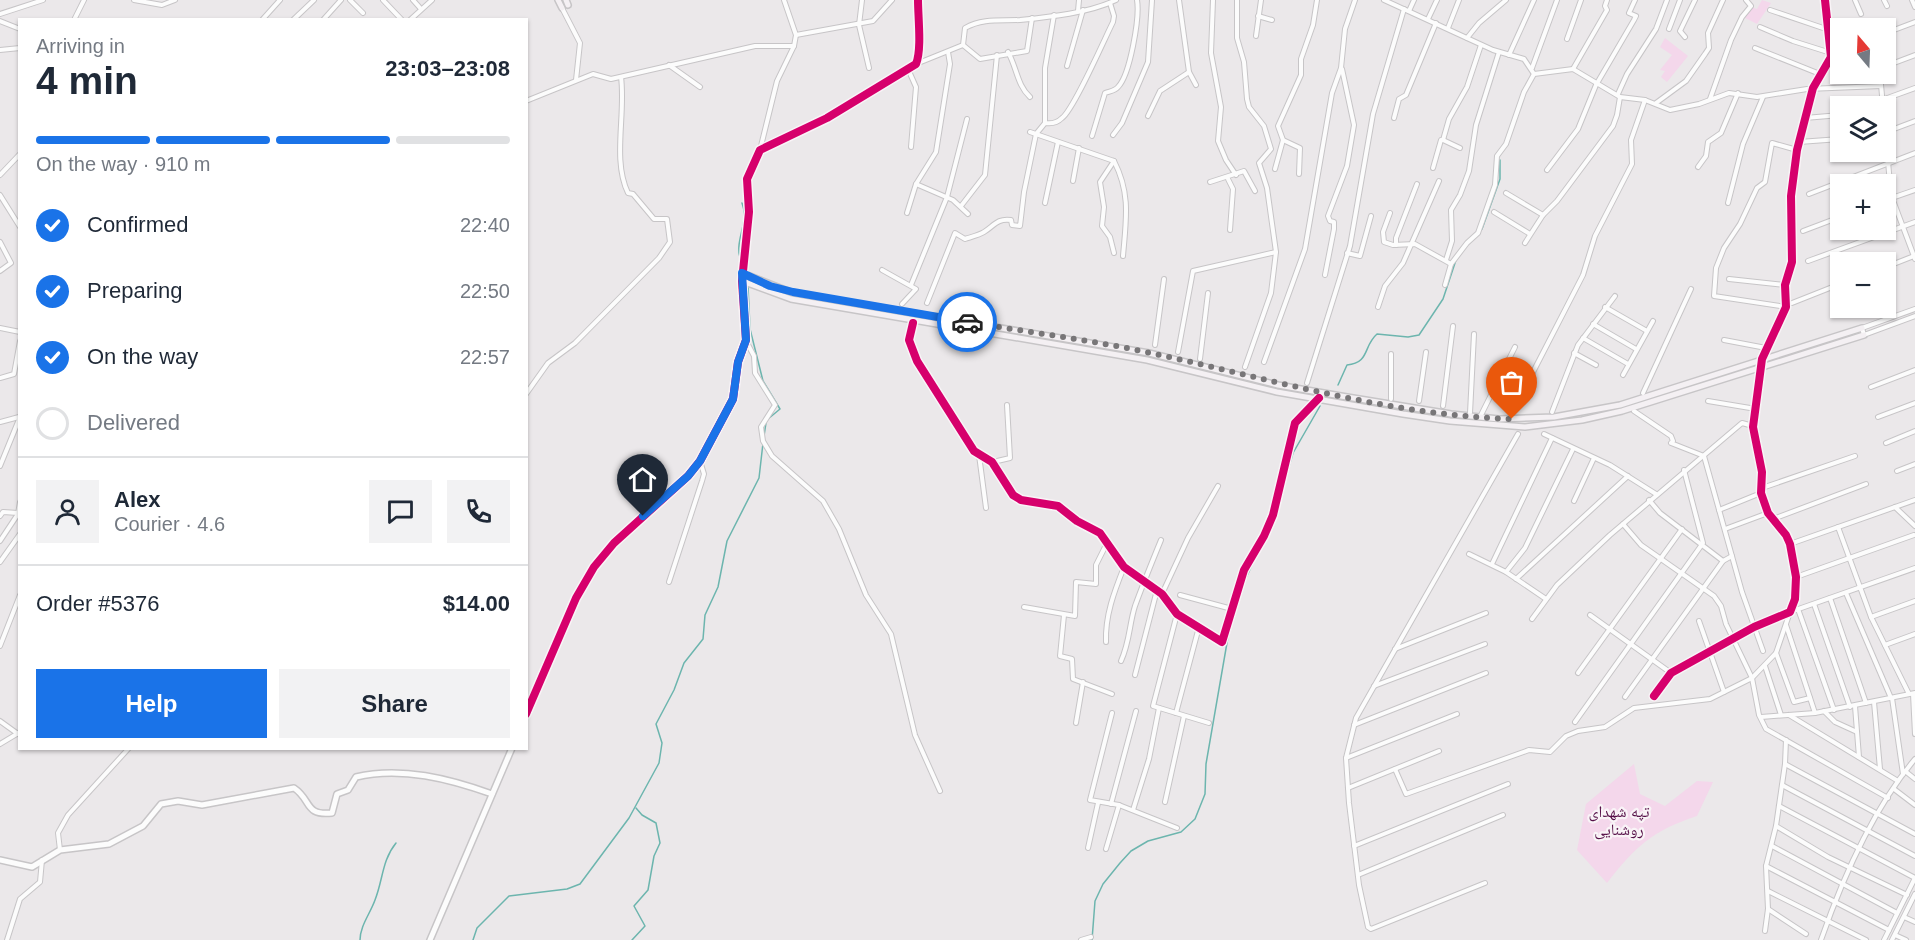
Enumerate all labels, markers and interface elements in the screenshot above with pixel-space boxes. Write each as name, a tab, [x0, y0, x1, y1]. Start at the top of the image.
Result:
north arrow	[1830, 18, 1896, 84]
map controls	[1830, 18, 1896, 318]
text: Arriving in	[36, 35, 125, 57]
text: 23:03–23:08	[385, 56, 510, 81]
text: 4 min	[36, 59, 138, 102]
button: layers	[1830, 96, 1896, 162]
text: On the way · 910 m	[36, 153, 211, 175]
button: +	[1830, 174, 1896, 240]
icon: check	[36, 209, 69, 242]
text: Confirmed	[87, 212, 188, 237]
text: 22:40	[460, 214, 510, 236]
button: −	[1830, 252, 1896, 318]
icon: check	[36, 275, 69, 308]
text: Preparing	[87, 278, 182, 303]
text: 22:50	[460, 280, 510, 302]
courier	[937, 292, 997, 352]
icon: car	[951, 306, 984, 339]
icon: check	[36, 341, 69, 374]
text: On the way	[87, 344, 198, 369]
text: 22:57	[460, 346, 510, 368]
pin	[1486, 357, 1537, 419]
icon: bag	[1495, 366, 1528, 399]
text: Delivered	[87, 410, 180, 435]
pin	[617, 454, 668, 516]
icon: home	[626, 463, 659, 496]
button: person	[36, 480, 99, 543]
button: chat	[369, 480, 432, 543]
button: phone	[447, 480, 510, 543]
text: Alex	[114, 487, 160, 512]
text: Courier · 4.6	[114, 513, 225, 535]
text: Order #5376	[36, 591, 160, 616]
text: $14.00	[443, 591, 510, 616]
button: Help	[36, 669, 267, 738]
button: Share	[279, 669, 510, 738]
park label: تپه شهدای روشنایی	[1589, 803, 1650, 840]

